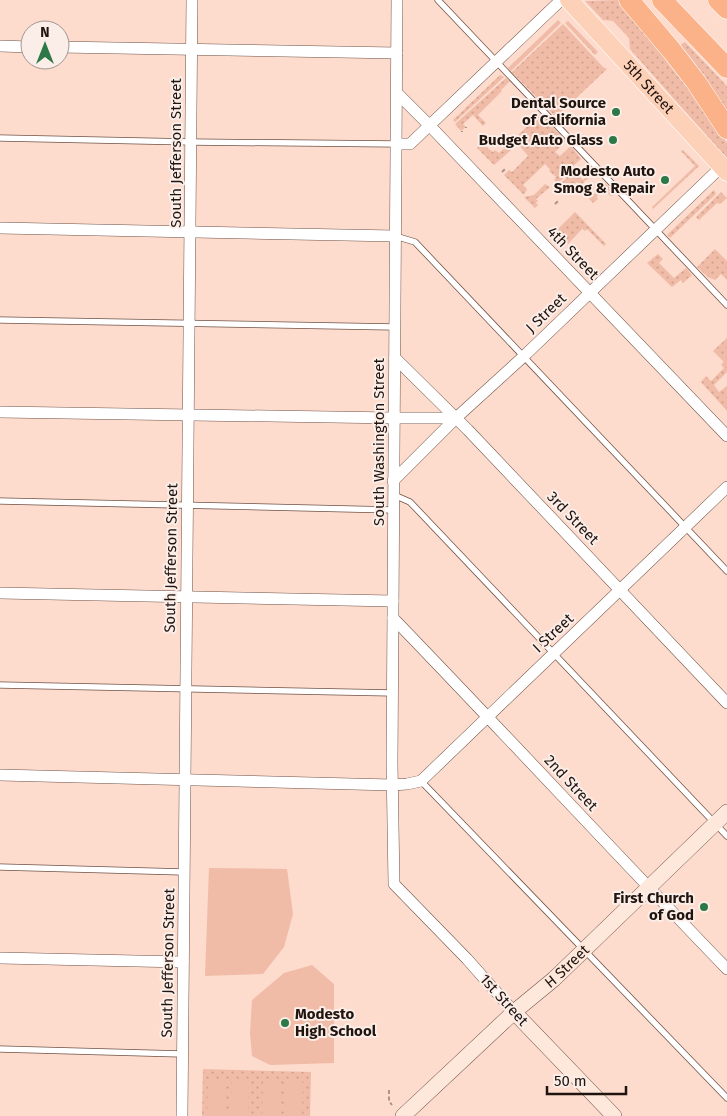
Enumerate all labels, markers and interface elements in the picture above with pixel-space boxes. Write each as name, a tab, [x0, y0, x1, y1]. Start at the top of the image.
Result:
north arrow	[20, 20, 70, 70]
text: N	[40, 24, 50, 41]
street label: 5th Street	[620, 56, 678, 118]
street label: South Jefferson Street	[167, 78, 185, 228]
place label: Dental Source of California	[511, 94, 606, 129]
marker: Dental Source of California	[610, 106, 622, 118]
place label: Budget Auto Glass	[479, 131, 603, 149]
marker: Budget Auto Glass	[607, 134, 619, 146]
place label: Modesto Auto Smog & Repair	[554, 162, 656, 197]
marker: Modesto Auto Smog & Repair	[659, 174, 671, 186]
street label: 4th Street	[543, 223, 603, 284]
street label: J Street	[522, 289, 570, 337]
street label: South Washington Street	[370, 358, 388, 526]
street label: South Jefferson Street	[161, 483, 181, 633]
street label: 3rd Street	[543, 488, 603, 549]
street label: I Street	[529, 609, 578, 656]
street label: 2nd Street	[541, 751, 602, 815]
street label: South Jefferson Street	[158, 888, 178, 1038]
place label: First Church of God	[613, 889, 694, 924]
marker: First Church of God	[698, 901, 710, 913]
street label: H Street	[541, 941, 593, 992]
street label: 1st Street	[476, 970, 532, 1030]
place label: Modesto High School	[295, 1005, 377, 1040]
marker: Modesto High School	[279, 1017, 291, 1029]
scale bar	[547, 1064, 626, 1096]
text: 50 m	[554, 1072, 587, 1090]

